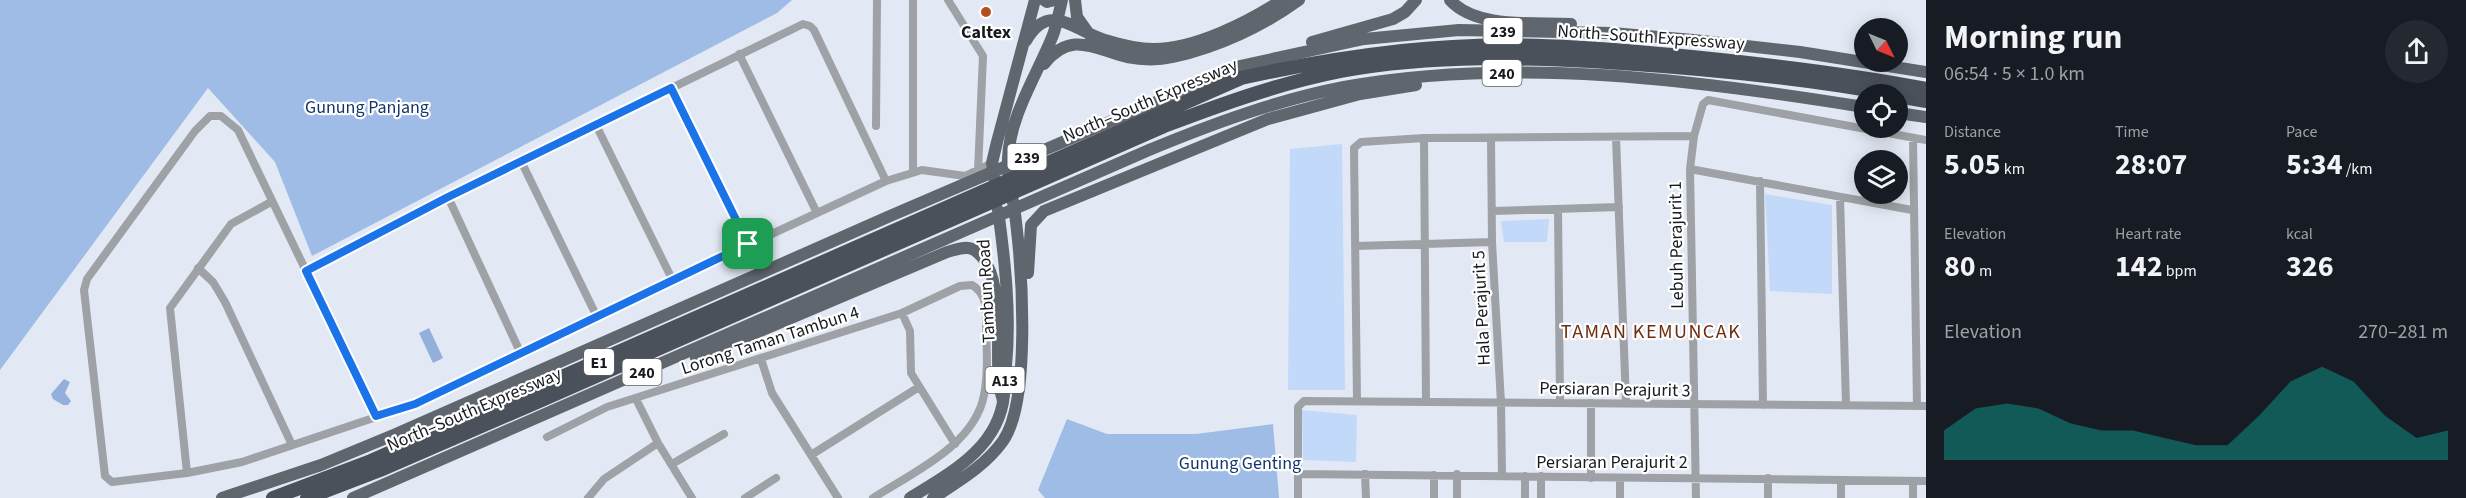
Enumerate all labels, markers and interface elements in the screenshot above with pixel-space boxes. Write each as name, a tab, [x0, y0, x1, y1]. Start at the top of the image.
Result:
marker: Caltex	[979, 5, 993, 19]
text: Morning run	[1944, 14, 2122, 61]
road number: 239	[1484, 18, 1522, 44]
street label: North–South Expressway	[1556, 18, 1746, 57]
north arrow	[1854, 18, 1908, 72]
map controls	[1854, 18, 1908, 204]
place label: Caltex	[961, 20, 1011, 45]
button: share	[2385, 20, 2448, 83]
street label: North–South Expressway	[1059, 52, 1242, 149]
road number: 240	[1482, 60, 1522, 86]
text: 06:54 · 5 × 1.0 km	[1944, 60, 2085, 88]
button: locate	[1854, 84, 1908, 138]
park label: Gunung Panjang	[305, 95, 429, 120]
text: Distance	[1944, 121, 2001, 143]
text: Time	[2115, 121, 2149, 143]
text: Pace	[2286, 121, 2317, 143]
text: 5.05	[1944, 143, 2001, 186]
text: 28:07	[2115, 143, 2187, 186]
text: 5:34	[2286, 143, 2343, 186]
road number: 239	[1008, 144, 1046, 170]
button: layers	[1854, 150, 1908, 204]
text: km	[2001, 158, 2025, 180]
text: /km	[2343, 158, 2373, 180]
street label: Lebuh Perajurit 1	[1663, 181, 1690, 309]
pin	[722, 218, 773, 269]
text: Elevation	[1944, 223, 2006, 245]
text: Heart rate	[2115, 223, 2182, 245]
text: kcal	[2286, 223, 2313, 245]
icon: arrive	[731, 227, 764, 260]
street label: Tambun Road	[971, 238, 1002, 344]
text: 80	[1944, 245, 1976, 288]
text: 142	[2115, 245, 2163, 288]
text: 326	[2286, 245, 2334, 288]
street label: Hala Perajurit 5	[1466, 250, 1497, 366]
text: m	[1976, 260, 1992, 282]
text: bpm	[2163, 260, 2197, 282]
street label: Lorong Taman Tambun 4	[678, 300, 862, 381]
district label: TAMAN KEMUNCAK	[1561, 318, 1741, 346]
text: Elevation	[1944, 318, 2022, 346]
text: 270–281 m	[2358, 318, 2448, 346]
road number: E1	[584, 349, 614, 375]
road number: 240	[622, 359, 662, 385]
street label: North–South Expressway	[383, 361, 566, 458]
road number: A13	[986, 367, 1024, 393]
street label: Persiaran Perajurit 3	[1539, 376, 1691, 403]
street label: Persiaran Perajurit 2	[1536, 450, 1688, 475]
park label: Gunung Genting	[1179, 451, 1301, 476]

